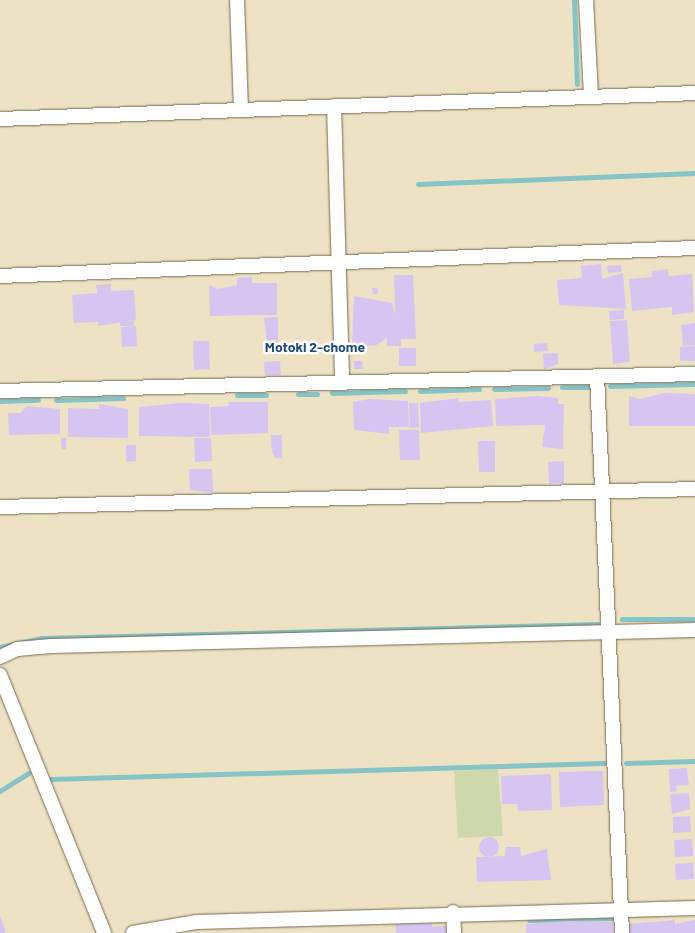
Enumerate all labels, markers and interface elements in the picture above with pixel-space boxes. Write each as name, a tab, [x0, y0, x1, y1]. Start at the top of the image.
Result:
district label: Motoki 2-chome	[265, 339, 365, 355]

